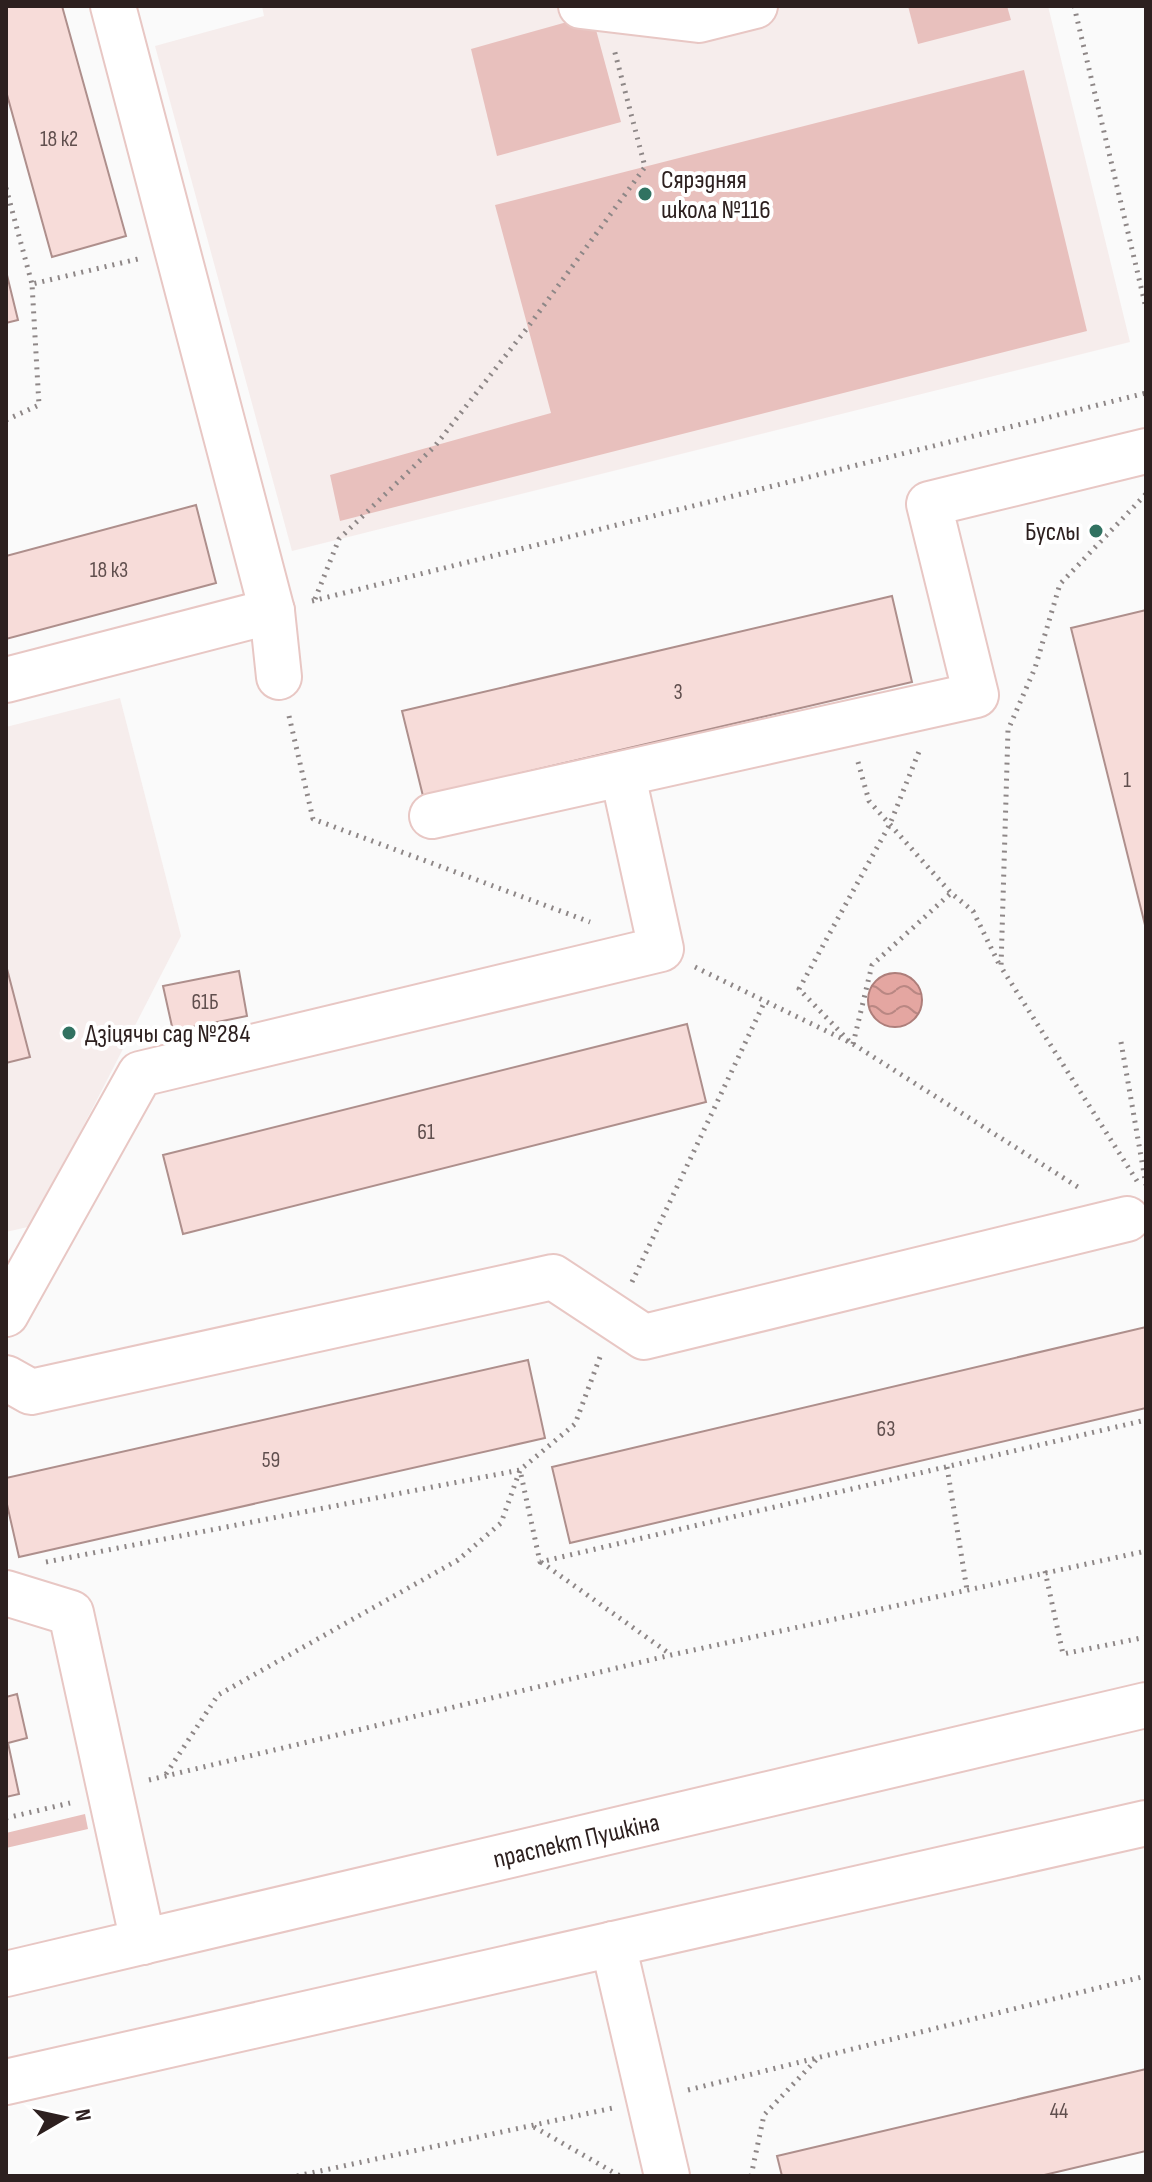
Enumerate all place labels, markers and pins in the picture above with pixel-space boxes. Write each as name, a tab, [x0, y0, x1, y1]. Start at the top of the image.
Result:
place label: Сярэдняя школа №116	[661, 165, 771, 226]
marker: Сярэдняя школа №116	[636, 185, 654, 203]
place label: Буслы	[1025, 517, 1080, 548]
marker: Буслы	[1087, 522, 1105, 540]
place label: Дзіцячы сад №284	[85, 1019, 250, 1050]
marker: Дзіцячы сад №284	[60, 1024, 78, 1042]

